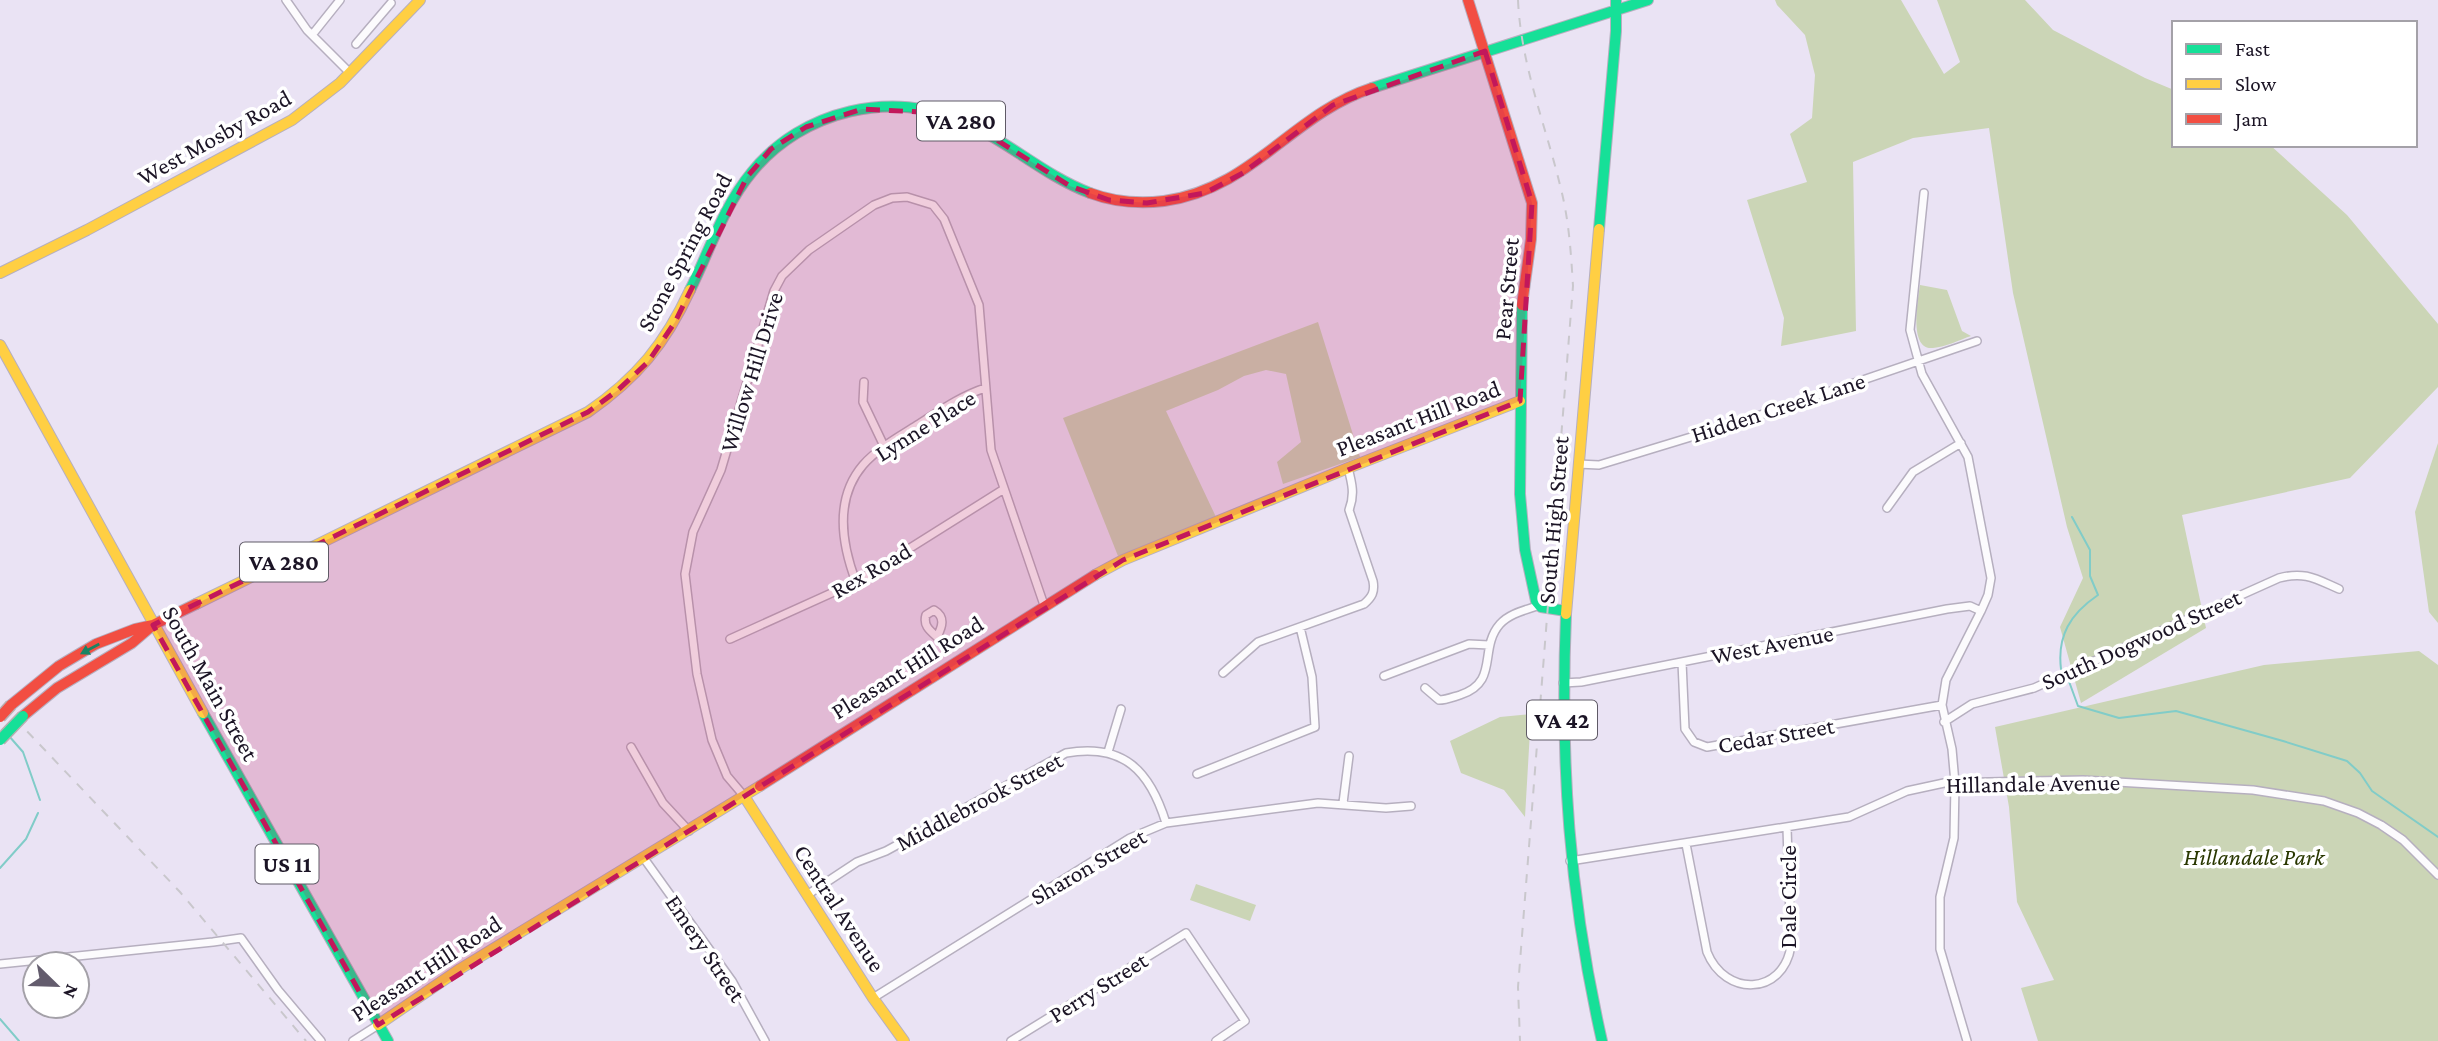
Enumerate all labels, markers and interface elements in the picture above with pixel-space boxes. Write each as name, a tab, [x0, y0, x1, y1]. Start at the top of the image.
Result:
legend	[2172, 21, 2417, 147]
text: Fast	[2235, 37, 2271, 61]
text: Slow	[2235, 72, 2277, 96]
street label: West Mosby Road	[133, 84, 296, 190]
road number: VA 280	[917, 102, 1005, 140]
text: Jam	[2233, 107, 2268, 131]
street label: Stone Spring Road	[631, 168, 737, 336]
street label: Pear Street	[1488, 236, 1524, 341]
street label: Willow Hill Drive	[714, 289, 788, 455]
street label: Hidden Creek Lane	[1688, 366, 1868, 448]
street label: Pleasant Hill Road	[1332, 374, 1504, 462]
street label: Lynne Place	[870, 384, 980, 466]
street label: South High Street	[1532, 434, 1574, 605]
street label: Rex Road	[826, 536, 916, 604]
road number: VA 280	[240, 542, 328, 582]
street label: South Dogwood Street	[2037, 582, 2246, 695]
street label: South Main Street	[157, 601, 265, 766]
street label: Pleasant Hill Road	[826, 609, 988, 724]
street label: West Avenue	[1709, 619, 1835, 669]
one-way arrow	[80, 643, 100, 655]
road number: VA 42	[1527, 700, 1597, 740]
street label: Cedar Street	[1716, 711, 1837, 759]
street label: Middlebrook Street	[891, 745, 1068, 856]
street label: Hillandale Avenue	[1946, 768, 2120, 798]
street label: Sharon Street	[1025, 822, 1151, 910]
street label: Central Avenue	[789, 839, 891, 977]
park label: Hillandale Park	[2184, 843, 2326, 870]
road number: US 11	[256, 844, 318, 884]
street label: Dale Circle	[1774, 845, 1801, 949]
street label: Emery Street	[660, 889, 752, 1008]
street label: Pleasant Hill Road	[346, 909, 506, 1027]
street label: Perry Street	[1044, 946, 1153, 1028]
north arrow	[21, 950, 91, 1020]
text: N	[59, 981, 83, 1002]

